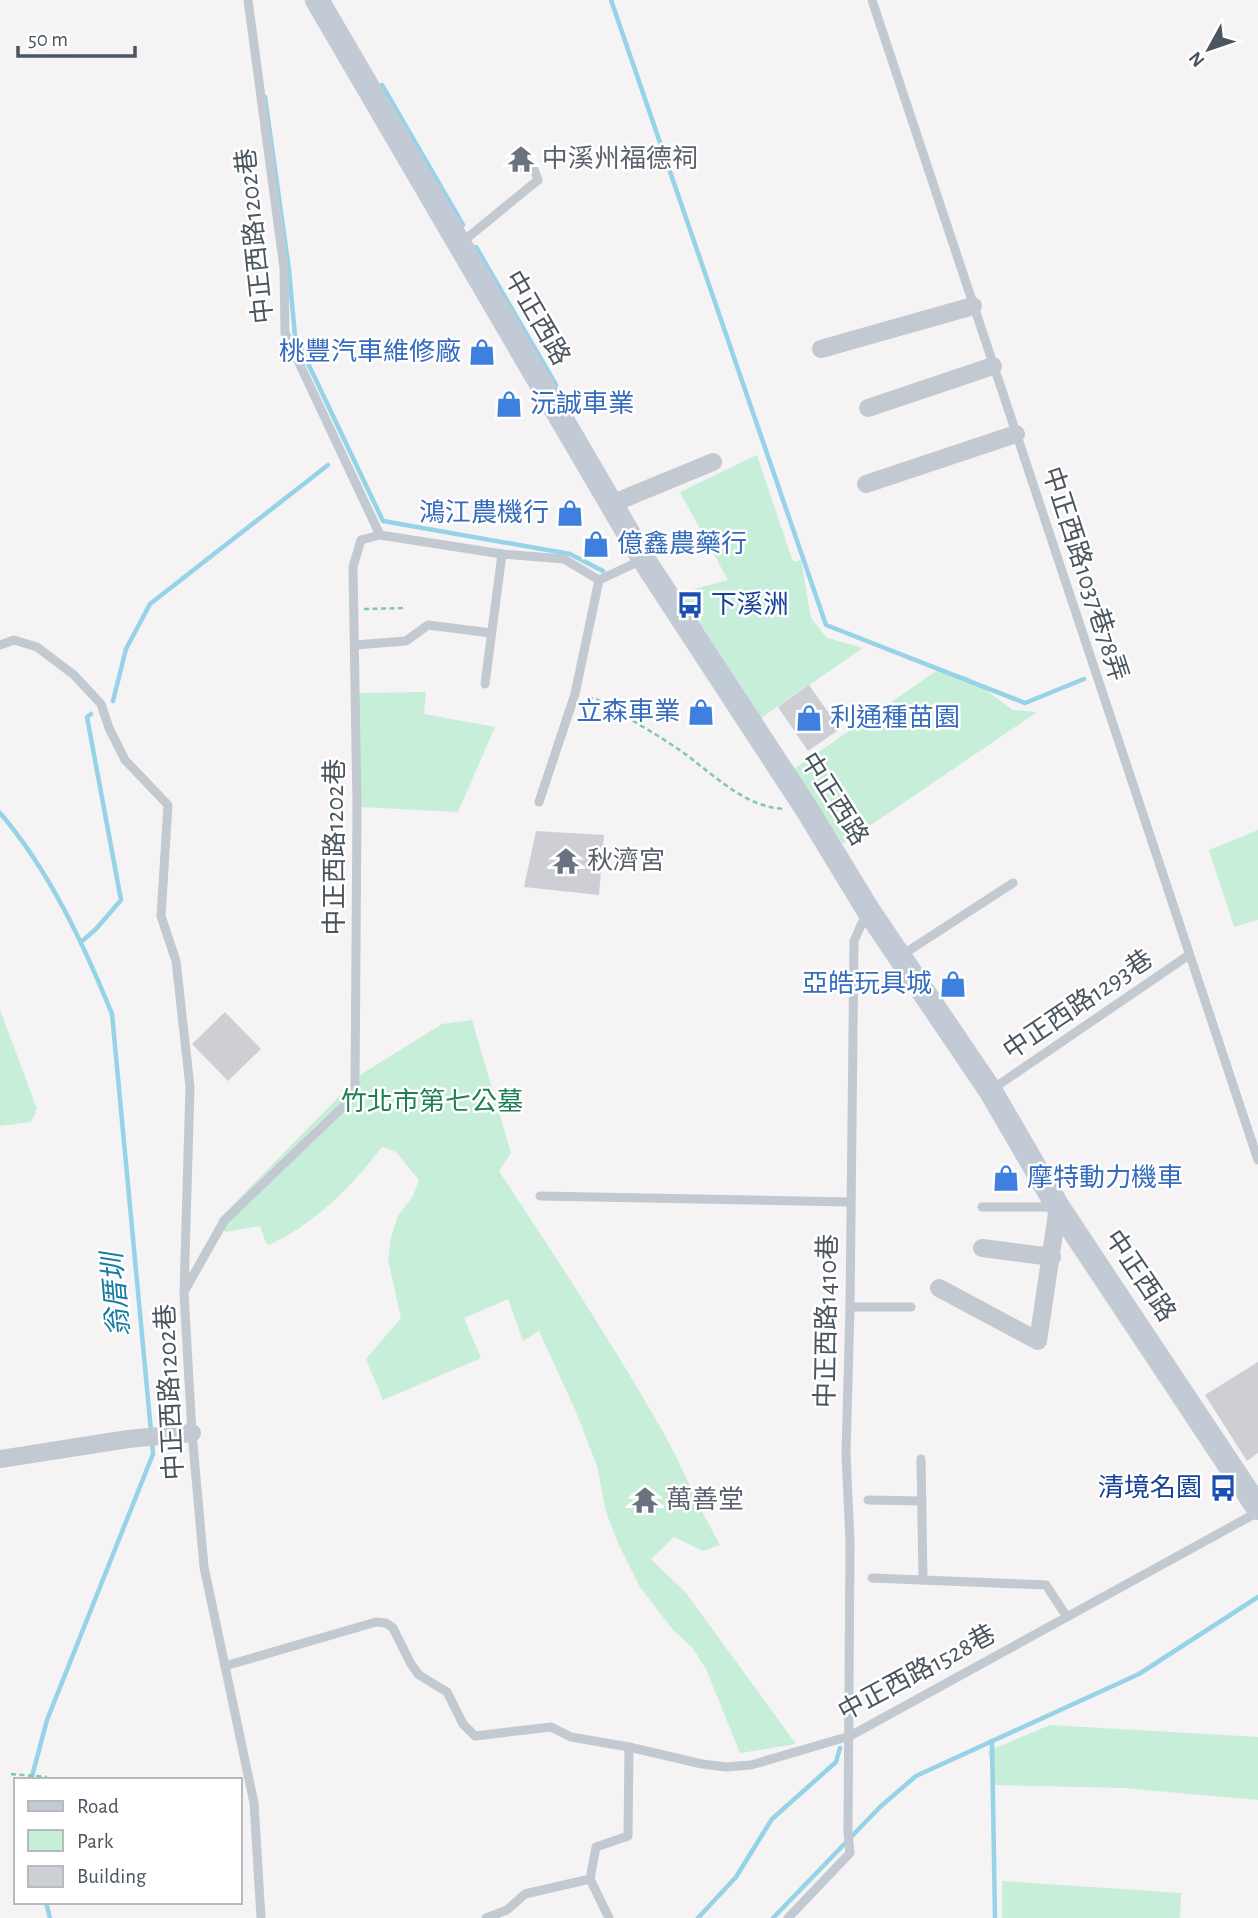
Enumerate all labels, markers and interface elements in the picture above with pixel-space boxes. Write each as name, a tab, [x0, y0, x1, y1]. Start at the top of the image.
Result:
scale bar	[18, 14, 135, 58]
north arrow	[1174, 14, 1244, 84]
text: 50 m	[28, 29, 68, 50]
text: N	[1186, 48, 1209, 70]
temple icon: 中溪州福德祠	[506, 144, 536, 174]
place label: 中溪州福德祠	[542, 144, 698, 172]
street label: 中正西路1202巷	[232, 147, 277, 325]
street label: 中正西路	[500, 266, 575, 370]
place label: 桃豐汽車維修廠	[279, 337, 461, 365]
shop icon: 桃豐汽車維修廠	[467, 337, 497, 367]
shop icon: 沅誠車業	[494, 389, 524, 419]
place label: 沅誠車業	[530, 389, 634, 417]
street label: 中正西路1037巷78弄	[1038, 463, 1133, 684]
shop icon: 鴻江農機行	[555, 498, 585, 528]
place label: 鴻江農機行	[419, 499, 549, 526]
shop icon: 億鑫農藥行	[581, 529, 611, 559]
place label: 億鑫農藥行	[617, 530, 747, 557]
bus stop icon: 下溪洲	[675, 590, 705, 620]
place label: 下溪洲	[711, 591, 789, 618]
place label: 立森車業	[576, 697, 680, 725]
shop icon: 立森車業	[686, 697, 716, 727]
shop icon: 利通種苗園	[794, 703, 824, 733]
place label: 利通種苗園	[830, 704, 960, 731]
street label: 中正西路	[795, 747, 873, 850]
street label: 中正西路1202巷	[321, 759, 348, 935]
temple icon: 秋濟宮	[551, 846, 581, 876]
place label: 秋濟宮	[587, 846, 665, 874]
street label: 中正西路1293巷	[998, 945, 1157, 1064]
shop icon: 亞皓玩具城	[938, 969, 968, 999]
place label: 亞皓玩具城	[802, 970, 932, 997]
park label: 竹北市第七公墓	[341, 1087, 523, 1115]
shop icon: 摩特動力機車	[991, 1163, 1021, 1193]
place label: 摩特動力機車	[1027, 1163, 1183, 1191]
street label: 中正西路	[1100, 1225, 1181, 1326]
street label: 中正西路1410巷	[811, 1234, 842, 1408]
water label: 翁厝圳	[97, 1248, 135, 1338]
street label: 中正西路1202巷	[151, 1303, 188, 1481]
bus stop icon: 清境名園	[1208, 1473, 1238, 1503]
place label: 清境名園	[1098, 1474, 1202, 1501]
temple icon: 萬善堂	[630, 1485, 660, 1515]
place label: 萬善堂	[666, 1486, 744, 1513]
street label: 中正西路1528巷	[834, 1620, 1000, 1725]
legend	[14, 1778, 242, 1904]
text: Road	[77, 1796, 119, 1817]
text: Park	[77, 1831, 114, 1852]
text: Building	[77, 1866, 147, 1887]

